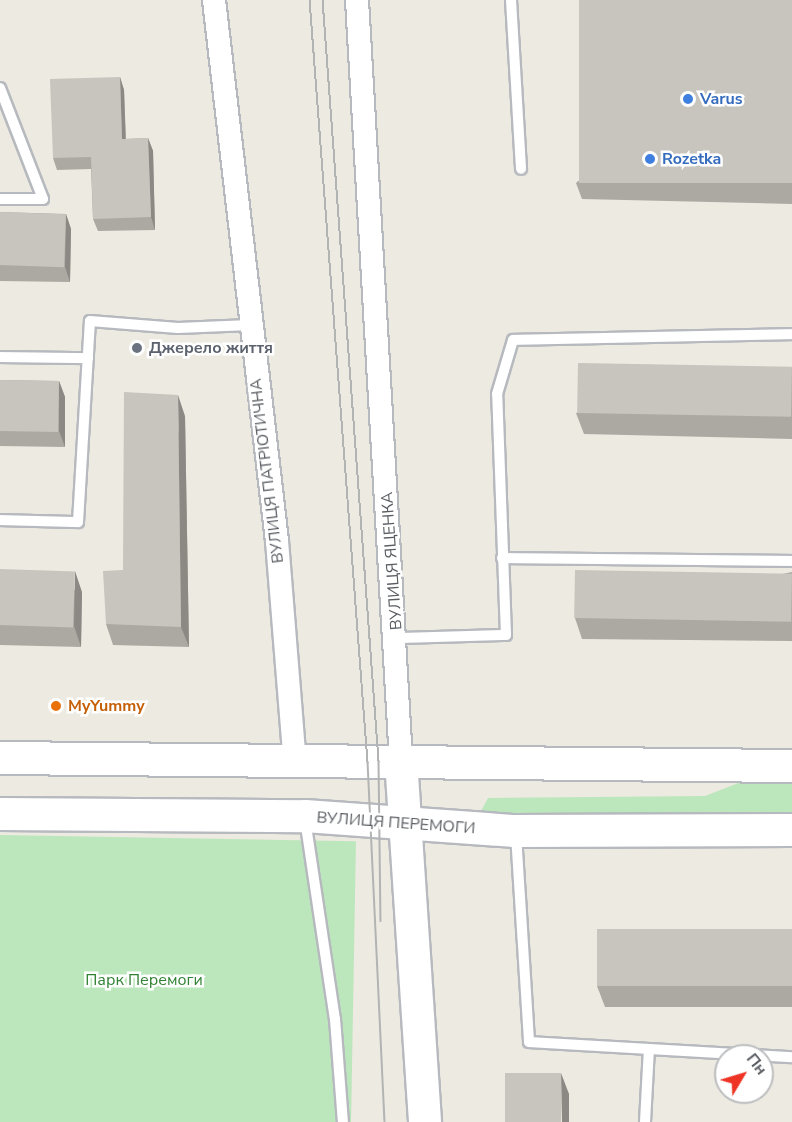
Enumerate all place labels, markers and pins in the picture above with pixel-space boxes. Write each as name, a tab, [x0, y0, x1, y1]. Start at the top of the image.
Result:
place label: Varus	[700, 89, 743, 109]
marker: Varus	[681, 92, 695, 106]
place label: Rozetka	[662, 149, 721, 169]
marker: Rozetka	[643, 152, 657, 166]
place label: Джерело життя	[149, 338, 273, 358]
marker: Джерело життя	[130, 341, 144, 355]
place label: MyYummy	[68, 696, 145, 716]
marker: MyYummy	[49, 699, 63, 713]

